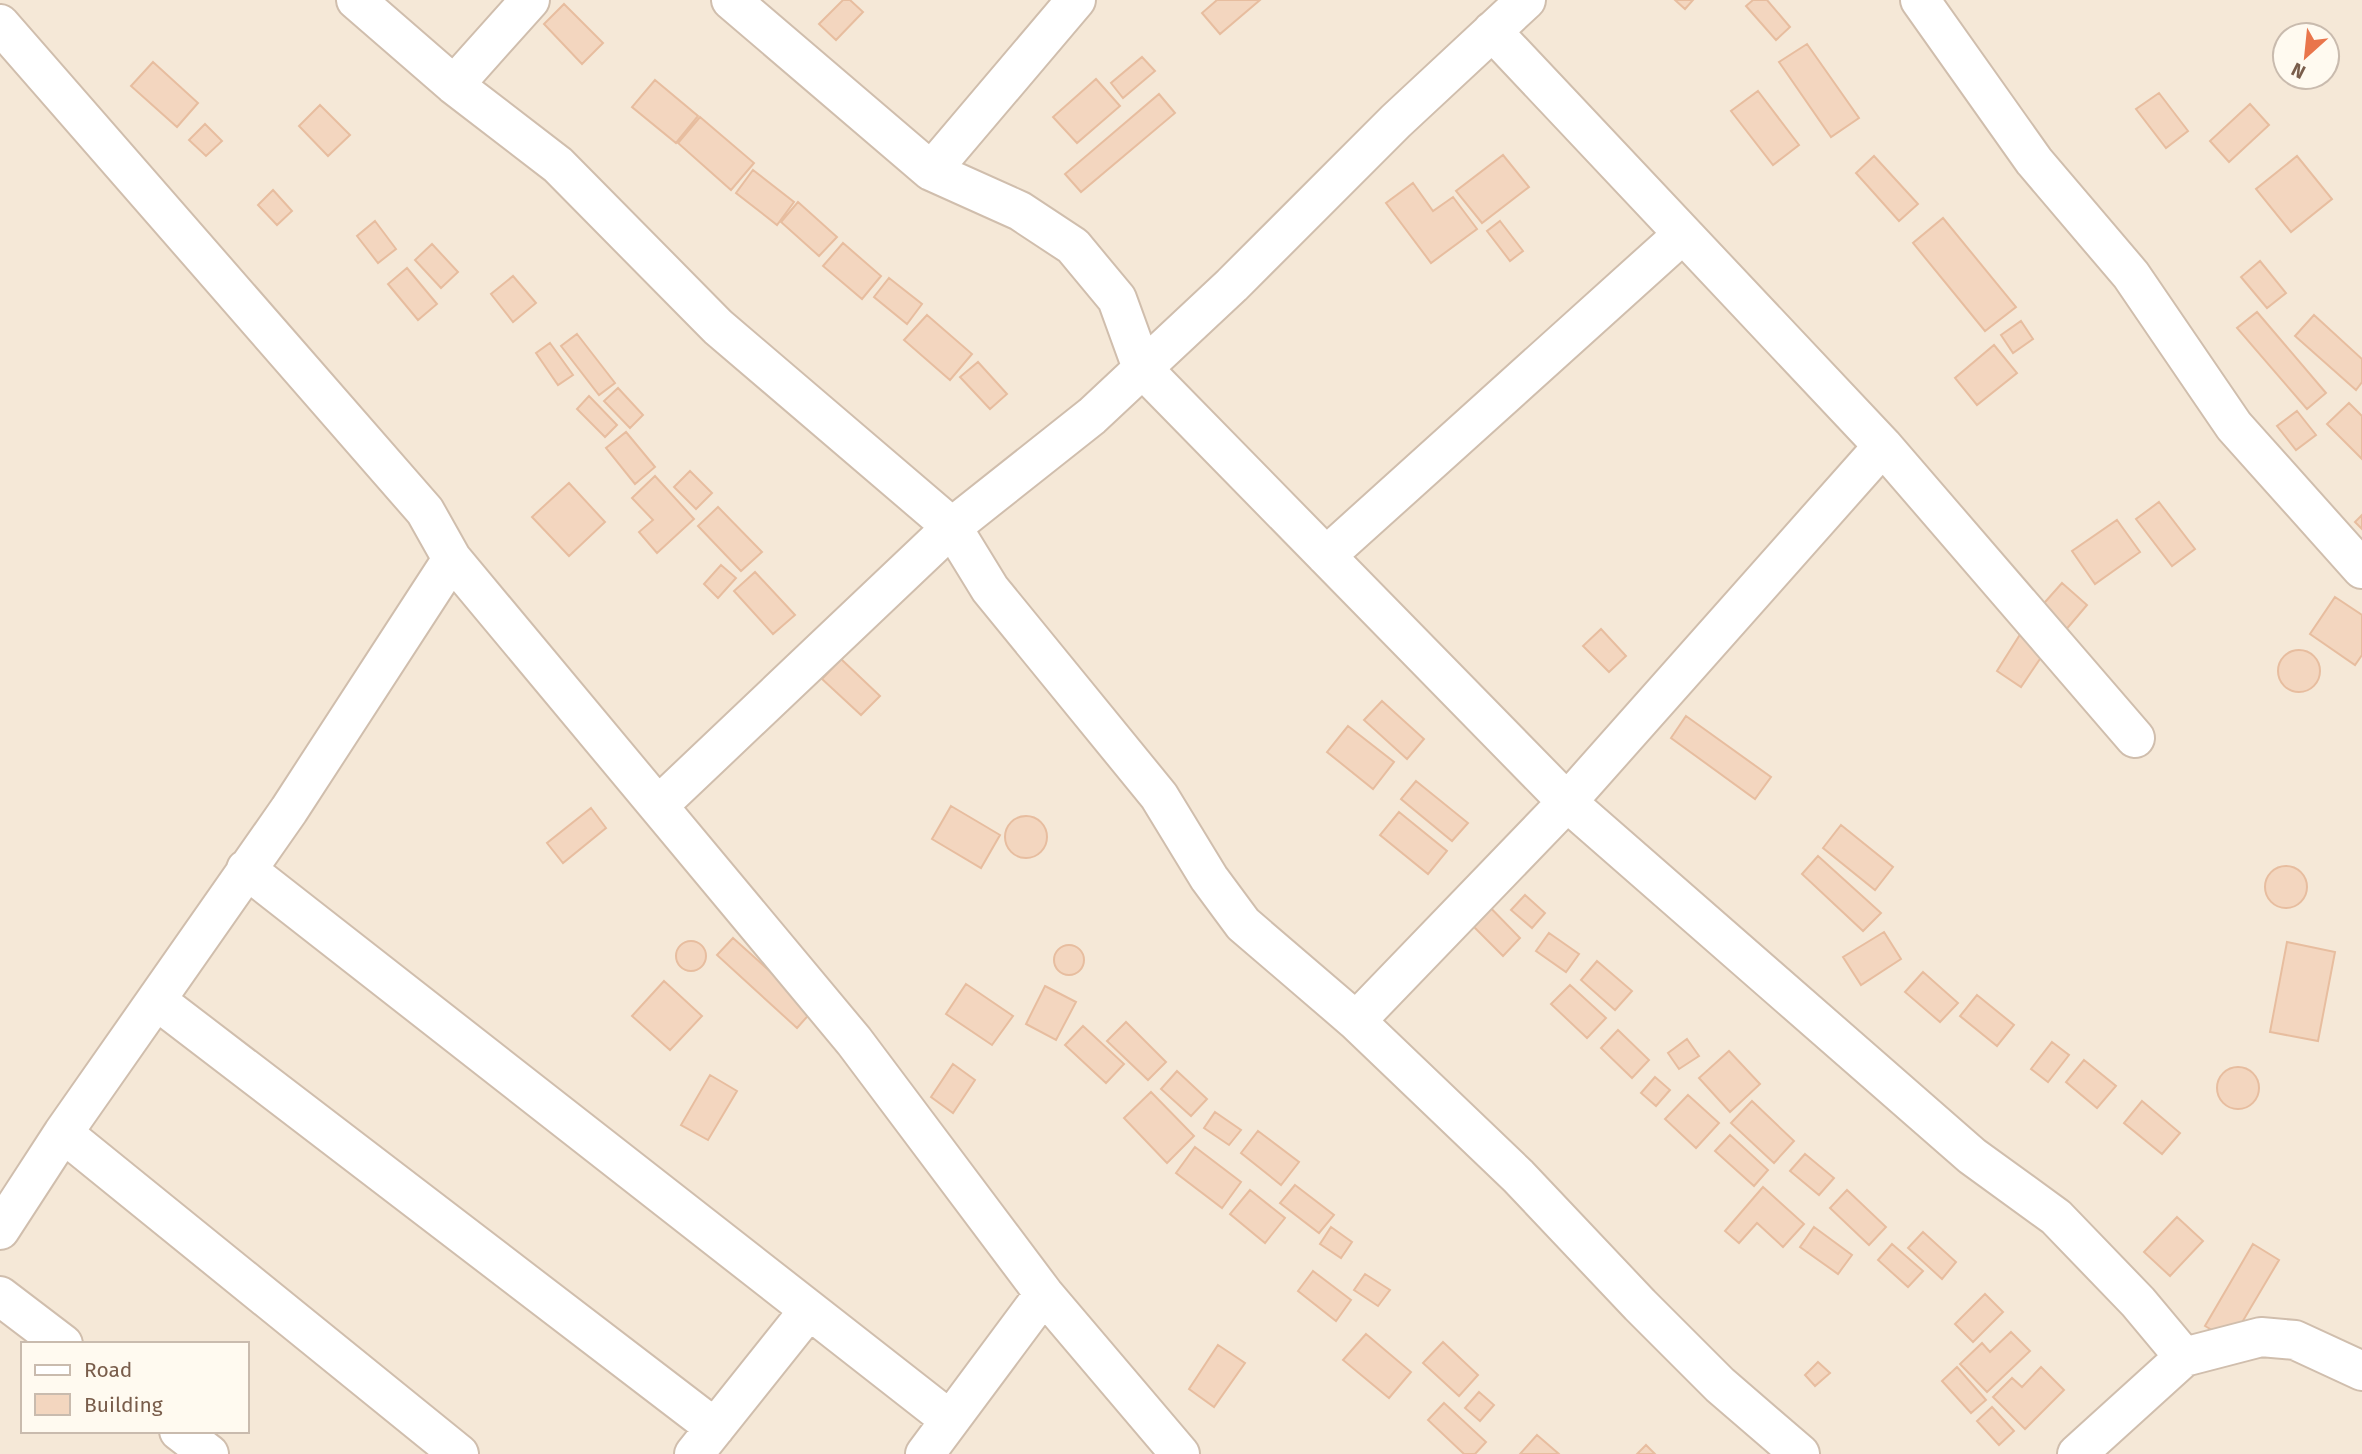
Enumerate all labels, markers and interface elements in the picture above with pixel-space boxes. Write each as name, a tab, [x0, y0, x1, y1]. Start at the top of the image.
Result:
north arrow	[2271, 21, 2341, 91]
text: N	[2288, 58, 2309, 84]
legend	[21, 1342, 248, 1433]
text: Road	[84, 1357, 132, 1383]
text: Building	[84, 1392, 163, 1418]

